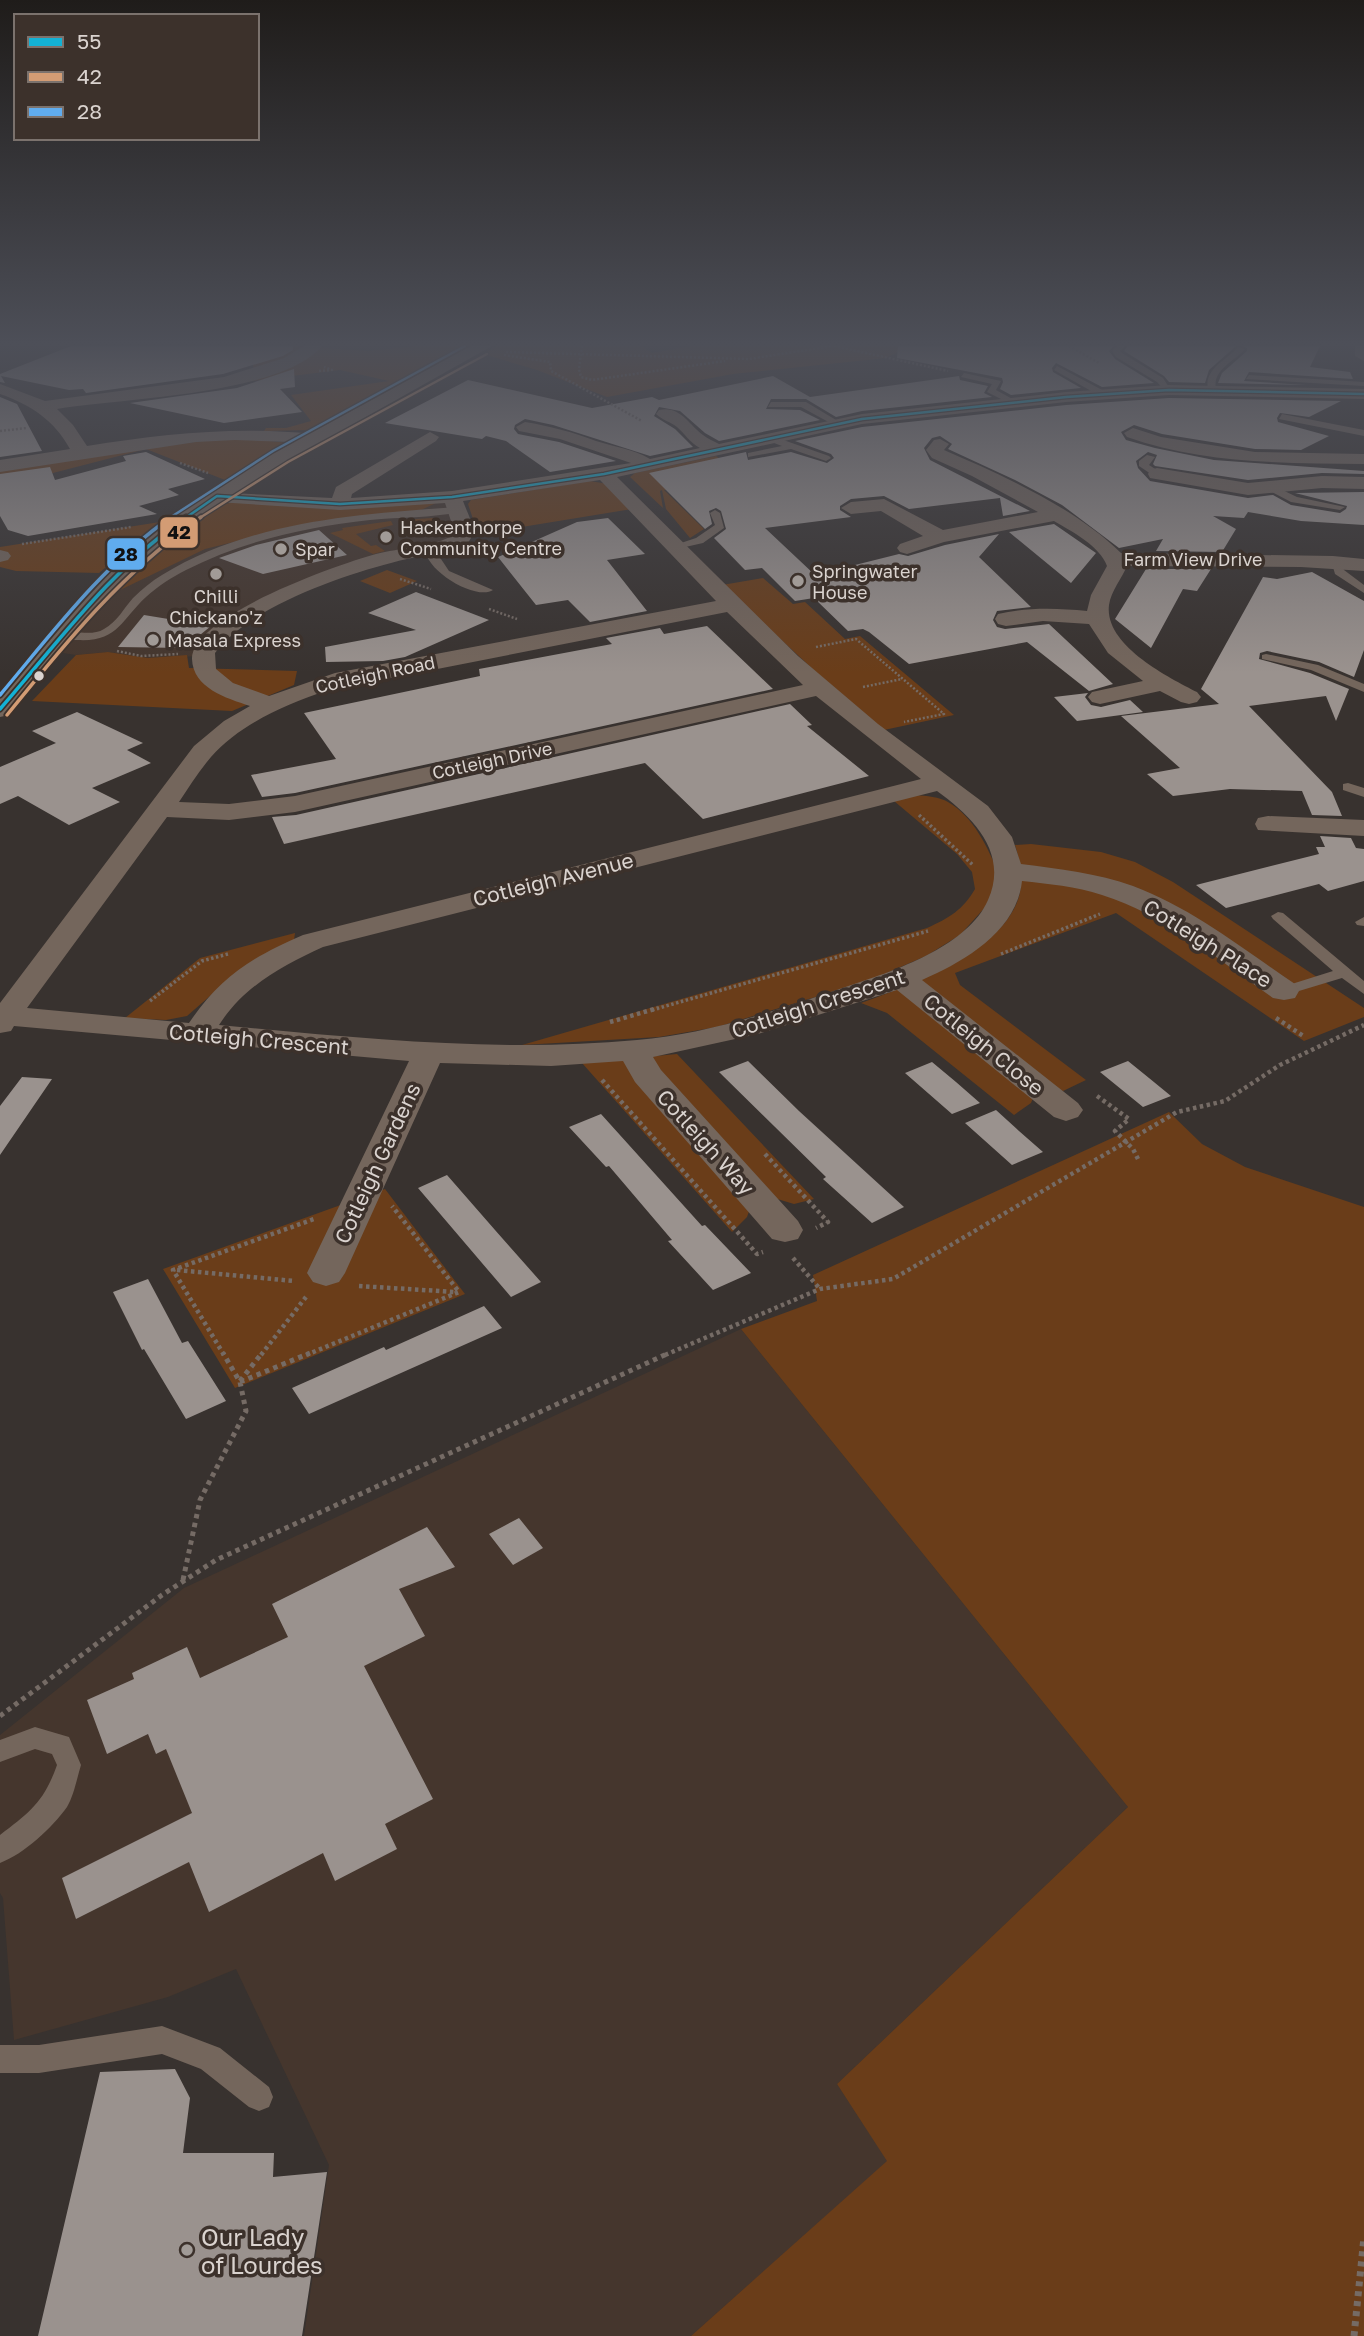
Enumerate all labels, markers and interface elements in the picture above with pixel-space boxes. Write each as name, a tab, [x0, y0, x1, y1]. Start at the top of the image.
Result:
legend	[14, 14, 259, 140]
text: 55	[77, 28, 101, 54]
text: 42	[77, 63, 102, 89]
text: 28	[77, 98, 102, 124]
line badge: 42	[159, 516, 199, 549]
place label: Hackenthorpe Community Centre	[400, 516, 562, 559]
text: 42	[167, 520, 191, 543]
marker: Hackenthorpe Community Centre	[378, 529, 394, 545]
line badge: 28	[106, 537, 146, 571]
place label: Spar	[295, 538, 335, 560]
marker: Spar	[273, 541, 289, 557]
text: 28	[114, 542, 138, 565]
street label: Farm View Drive	[1124, 548, 1262, 570]
place label: Springwater House	[812, 560, 917, 603]
marker: Chilli Chickano'z	[208, 566, 224, 582]
marker: Springwater House	[790, 573, 806, 589]
place label: Chilli Chickano'z	[169, 585, 263, 628]
place label: Masala Express	[167, 629, 301, 651]
marker: Masala Express	[145, 632, 161, 648]
street label: Cotleigh Road	[313, 651, 437, 697]
unlabelled marker	[32, 669, 46, 683]
street label: Cotleigh Drive	[430, 737, 554, 783]
street label: Cotleigh Avenue	[470, 846, 636, 912]
street label: Cotleigh Place	[1139, 893, 1277, 993]
street label: Cotleigh Crescent	[728, 963, 908, 1043]
street label: Cotleigh Close	[919, 988, 1049, 1100]
street label: Cotleigh Crescent	[168, 1018, 350, 1060]
street label: Cotleigh Gardens	[328, 1078, 426, 1248]
street label: Cotleigh Way	[652, 1084, 760, 1200]
place label: Our Lady of Lourdes	[201, 2222, 323, 2279]
marker: Our Lady of Lourdes	[179, 2242, 195, 2258]

